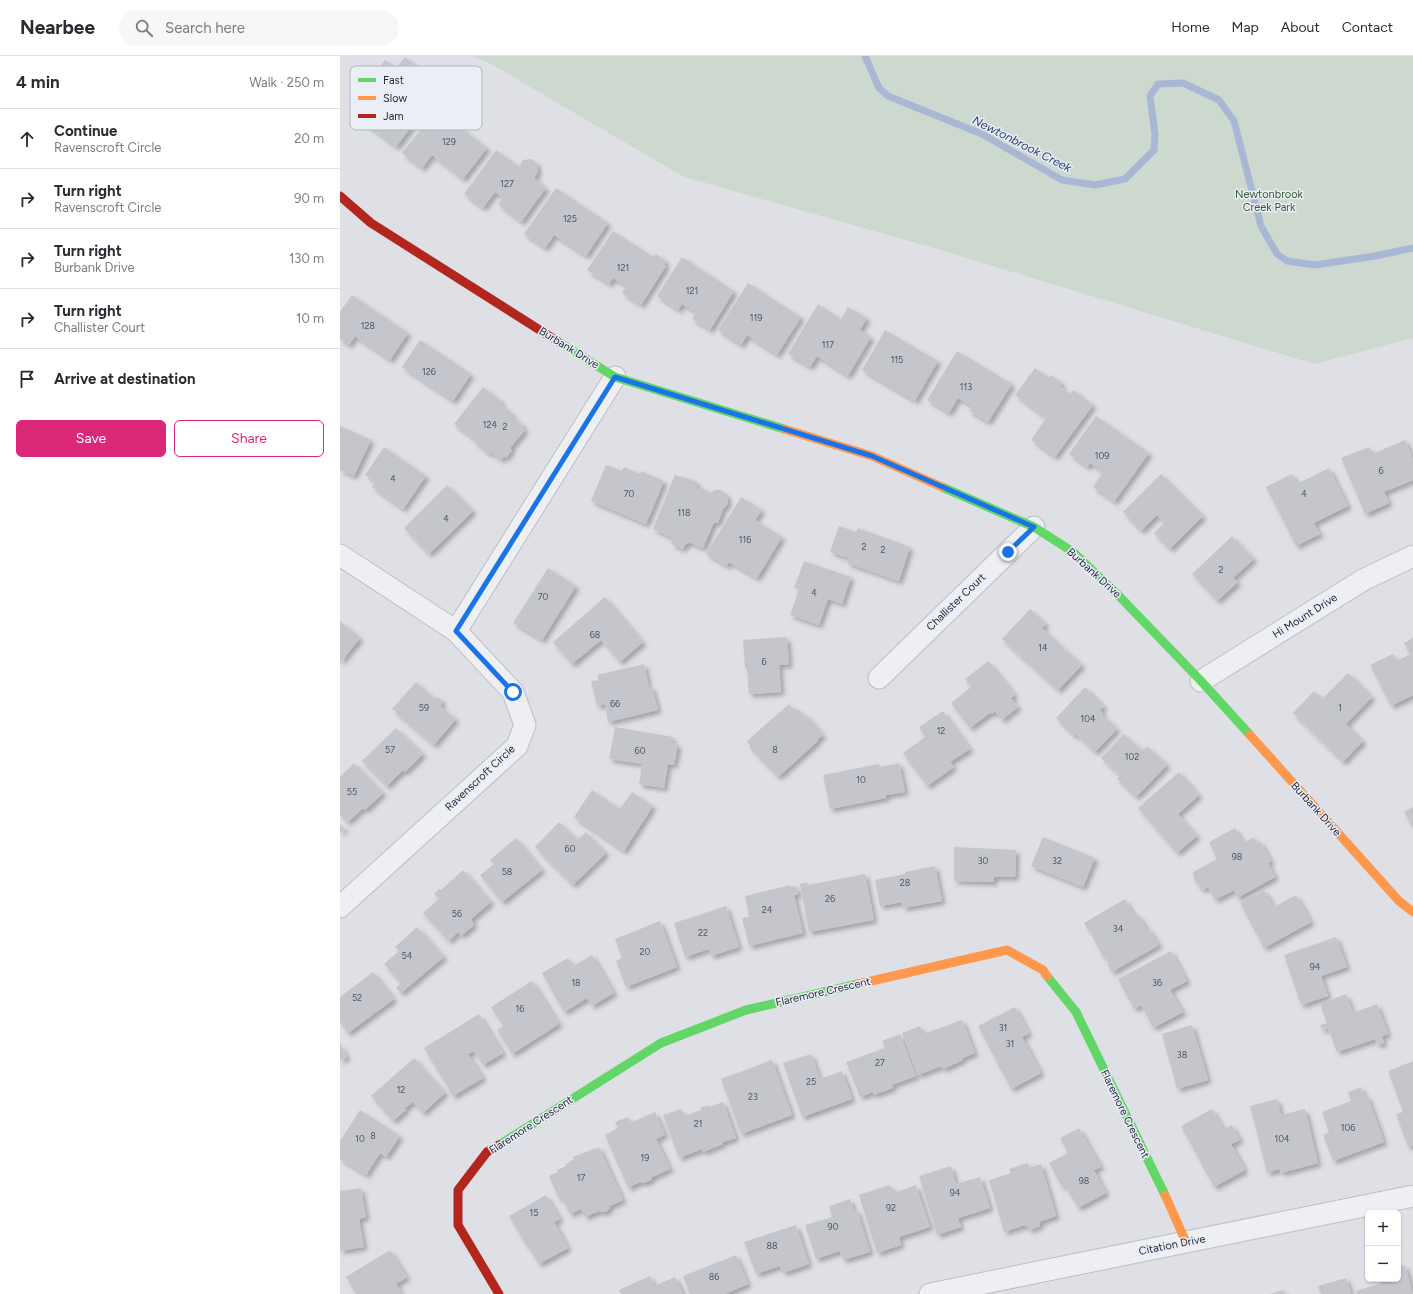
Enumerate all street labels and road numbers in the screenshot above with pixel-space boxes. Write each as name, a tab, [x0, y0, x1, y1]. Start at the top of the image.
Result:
street label: Burbank Drive	[537, 324, 601, 372]
street label: Burbank Drive	[1064, 545, 1124, 601]
street label: Challister Court	[924, 571, 988, 633]
street label: Hi Mount Drive	[1270, 591, 1340, 641]
street label: Ravenscroft Circle	[442, 742, 518, 814]
street label: Burbank Drive	[1288, 779, 1344, 839]
street label: Flaremore Crescent	[774, 975, 872, 1009]
street label: Flaremore Crescent	[1098, 1068, 1152, 1160]
street label: Flaremore Crescent	[487, 1093, 575, 1157]
street label: Citation Drive	[1138, 1232, 1206, 1258]

